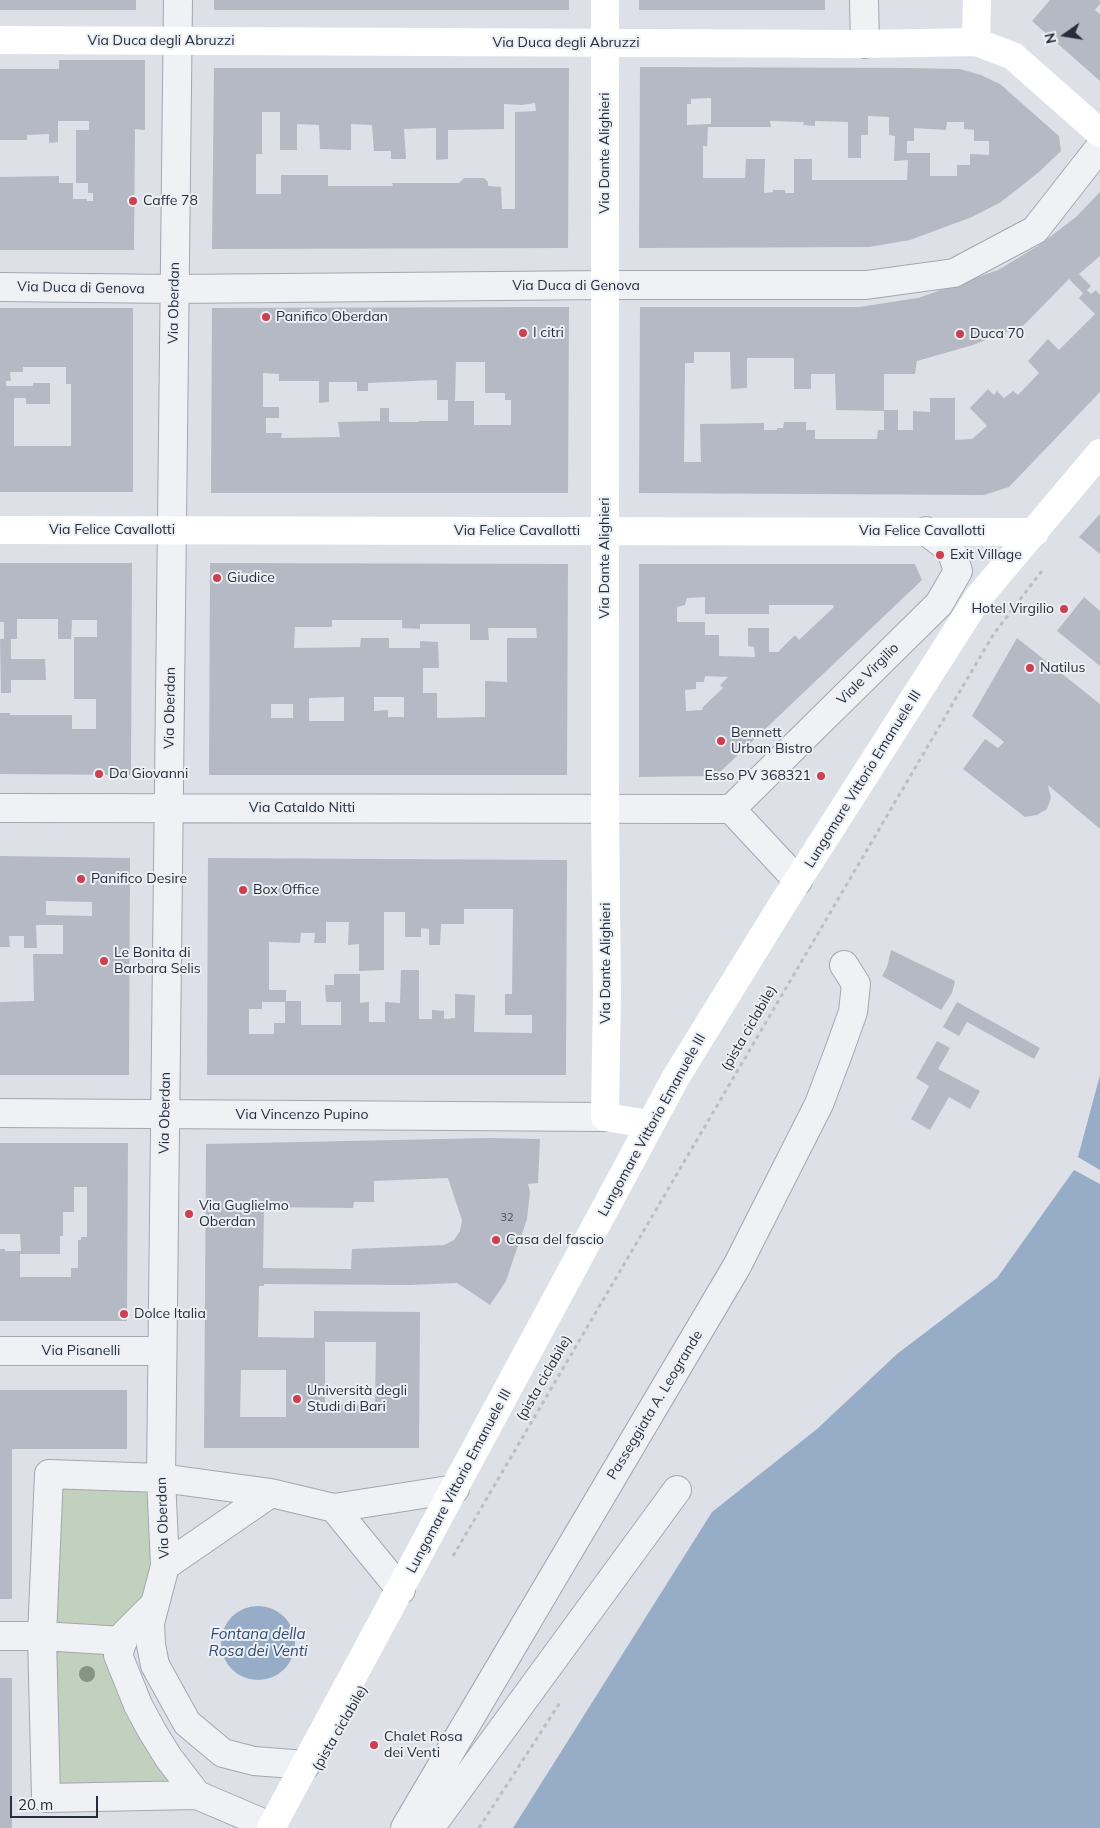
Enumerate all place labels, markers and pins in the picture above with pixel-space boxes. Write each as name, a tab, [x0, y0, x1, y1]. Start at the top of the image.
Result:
place label: Caffe 78	[143, 193, 198, 209]
marker: Caffe 78	[127, 195, 139, 207]
place label: Panifico Oberdan	[276, 309, 388, 325]
marker: Panifico Oberdan	[260, 311, 272, 323]
place label: I citri	[533, 325, 564, 341]
place label: Duca 70	[970, 326, 1024, 342]
marker: I citri	[517, 327, 529, 339]
marker: Duca 70	[954, 328, 966, 340]
place label: Exit Village	[950, 547, 1022, 563]
marker: Exit Village	[934, 549, 946, 561]
place label: Giudice	[227, 570, 275, 586]
marker: Giudice	[211, 572, 223, 584]
place label: Hotel Virgilio	[971, 601, 1054, 617]
marker: Hotel Virgilio	[1058, 603, 1070, 615]
place label: Natilus	[1040, 660, 1085, 676]
marker: Natilus	[1024, 662, 1036, 674]
place label: Bennett Urban Bistro	[731, 725, 813, 758]
marker: Bennett Urban Bistro	[715, 735, 727, 747]
place label: Da Giovanni	[109, 766, 188, 782]
marker: Da Giovanni	[93, 768, 105, 780]
place label: Esso PV 368321	[704, 768, 811, 784]
marker: Esso PV 368321	[815, 770, 827, 782]
place label: Panifico Desire	[91, 871, 187, 887]
marker: Panifico Desire	[75, 873, 87, 885]
place label: Box Office	[253, 882, 319, 898]
marker: Box Office	[237, 884, 249, 896]
place label: Le Bonita di Barbara Selis	[114, 945, 201, 978]
marker: Le Bonita di Barbara Selis	[98, 955, 110, 967]
place label: Via Guglielmo Oberdan	[199, 1198, 289, 1230]
marker: Via Guglielmo Oberdan	[183, 1208, 195, 1220]
place label: Casa del fascio	[506, 1232, 604, 1248]
marker: Casa del fascio	[490, 1234, 502, 1246]
place label: Dolce Italia	[134, 1306, 206, 1322]
marker: Dolce Italia	[118, 1308, 130, 1320]
place label: Università degli Studi di Bari	[307, 1383, 407, 1415]
marker: Università degli Studi di Bari	[291, 1393, 303, 1405]
place label: Chalet Rosa dei Venti	[384, 1729, 463, 1761]
marker: Chalet Rosa dei Venti	[368, 1739, 380, 1751]

